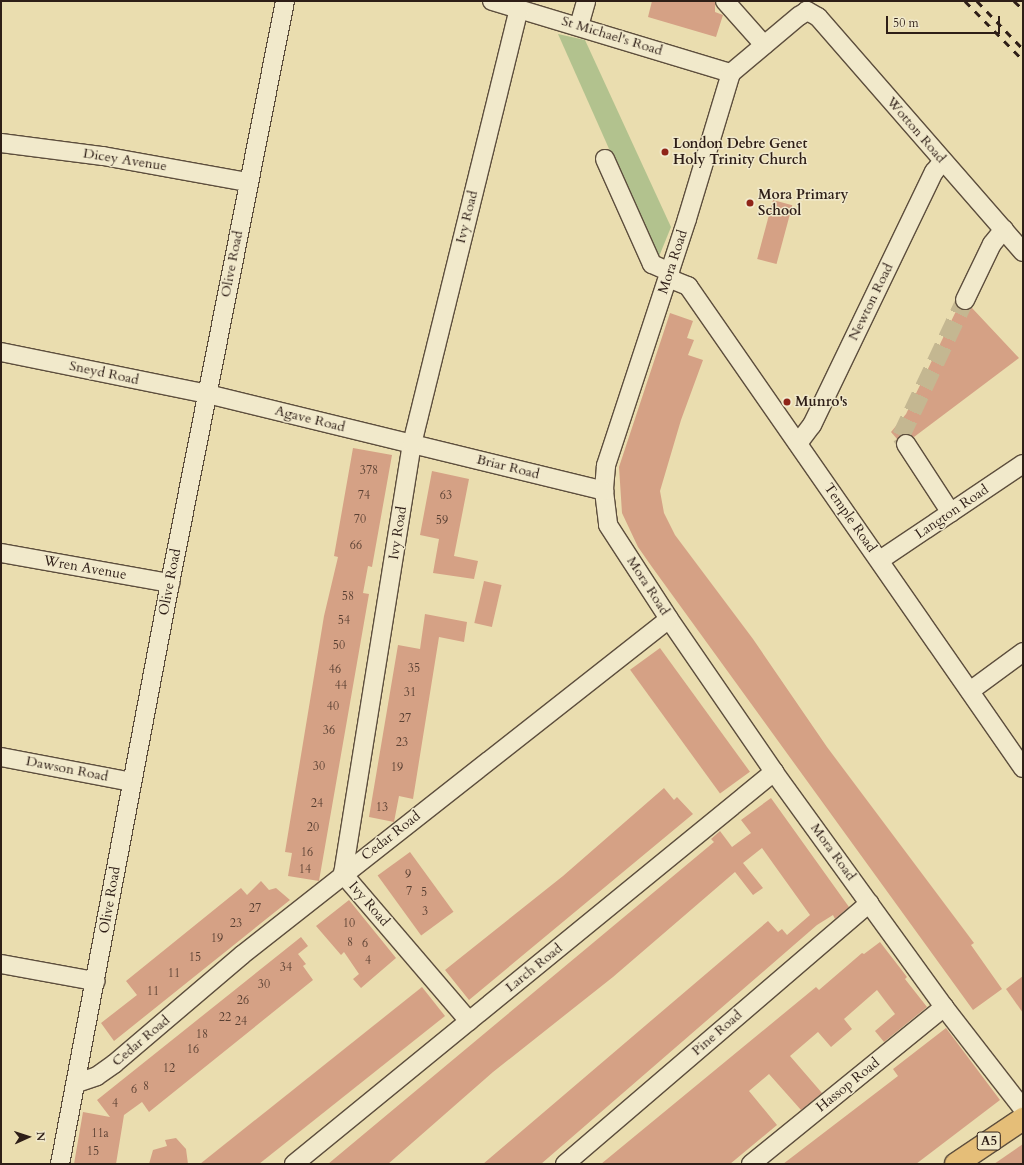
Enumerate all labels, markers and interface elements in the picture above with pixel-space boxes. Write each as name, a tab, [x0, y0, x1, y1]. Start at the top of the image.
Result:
scale bar	[888, 8, 1002, 34]
street label: St Michael's Road	[559, 13, 665, 59]
text: 50 m	[893, 15, 919, 31]
street label: Wotton Road	[883, 94, 949, 166]
place label: London Debre Genet Holy Trinity Church	[673, 136, 808, 168]
street label: Dicey Avenue	[82, 145, 168, 175]
marker: London Debre Genet Holy Trinity Church	[660, 147, 670, 157]
place label: Mora Primary School	[758, 187, 848, 220]
street label: Ivy Road	[452, 189, 482, 245]
marker: Mora Primary School	[745, 198, 755, 208]
street label: Mora Road	[655, 228, 691, 296]
street label: Olive Road	[217, 229, 247, 299]
street label: Newton Road	[845, 261, 897, 343]
street label: Sneyd Road	[68, 357, 140, 389]
place label: Munro's	[795, 394, 847, 410]
marker: Munro's	[782, 397, 792, 407]
street label: Agave Road	[273, 402, 347, 436]
street label: Briar Road	[475, 451, 541, 483]
house number: 378	[360, 464, 378, 478]
street label: Temple Road	[820, 480, 880, 556]
street label: Langton Road	[912, 481, 992, 543]
house number: 74	[358, 489, 370, 503]
house number: 63	[440, 489, 452, 503]
street label: Ivy Road	[385, 505, 411, 561]
house number: 70	[354, 513, 366, 527]
house number: 59	[436, 514, 448, 528]
house number: 66	[350, 539, 362, 553]
street label: Olive Road	[155, 547, 185, 617]
street label: Wren Avenue	[42, 552, 128, 584]
street label: Mora Road	[623, 554, 673, 618]
house number: 58	[342, 590, 354, 604]
house number: 54	[338, 614, 350, 628]
house number: 50	[333, 639, 345, 653]
house number: 35	[408, 662, 420, 676]
house number: 46	[329, 663, 341, 677]
house number: 44	[335, 679, 347, 693]
house number: 31	[404, 686, 416, 700]
house number: 40	[327, 700, 339, 714]
house number: 27	[399, 712, 411, 726]
house number: 36	[323, 724, 335, 738]
house number: 23	[396, 736, 408, 750]
street label: Dawson Road	[24, 753, 110, 785]
house number: 30	[313, 760, 325, 774]
house number: 19	[391, 761, 403, 775]
house number: 24	[311, 797, 323, 811]
house number: 13	[376, 801, 388, 815]
street label: Cedar Road	[358, 808, 424, 864]
street label: Mora Road	[807, 820, 859, 884]
house number: 20	[307, 821, 319, 835]
house number: 16	[301, 846, 313, 860]
house number: 14	[299, 863, 311, 877]
street label: Olive Road	[96, 865, 124, 935]
house number: 9	[405, 868, 411, 882]
street label: Ivy Road	[345, 878, 393, 930]
house number: 7	[406, 885, 412, 899]
house number: 5	[421, 886, 427, 900]
house number: 27	[249, 902, 261, 916]
house number: 3	[422, 905, 428, 919]
house number: 23	[230, 917, 242, 931]
house number: 10	[343, 917, 355, 931]
house number: 19	[211, 932, 223, 946]
house number: 8	[347, 936, 353, 950]
house number: 6	[362, 937, 368, 951]
street label: Larch Road	[502, 940, 566, 996]
house number: 15	[189, 951, 201, 965]
house number: 4	[365, 954, 371, 968]
house number: 34	[280, 961, 292, 975]
house number: 11	[168, 967, 180, 981]
house number: 30	[258, 978, 270, 992]
house number: 11	[147, 985, 159, 999]
house number: 26	[237, 994, 249, 1008]
street label: Pine Road	[688, 1007, 746, 1059]
house number: 22	[219, 1011, 231, 1025]
street label: Cedar Road	[109, 1012, 173, 1070]
house number: 24	[235, 1015, 247, 1029]
house number: 18	[196, 1028, 208, 1042]
house number: 16	[187, 1043, 199, 1057]
street label: Hassop Road	[813, 1054, 883, 1116]
house number: 12	[163, 1062, 175, 1076]
house number: 8	[143, 1080, 149, 1094]
house number: 6	[131, 1083, 137, 1097]
house number: 4	[112, 1097, 118, 1111]
north arrow	[8, 1117, 48, 1157]
house number: 11a	[91, 1127, 109, 1141]
road number: A5	[976, 1130, 1002, 1152]
text: N	[33, 1131, 48, 1141]
house number: 15	[87, 1145, 99, 1159]

